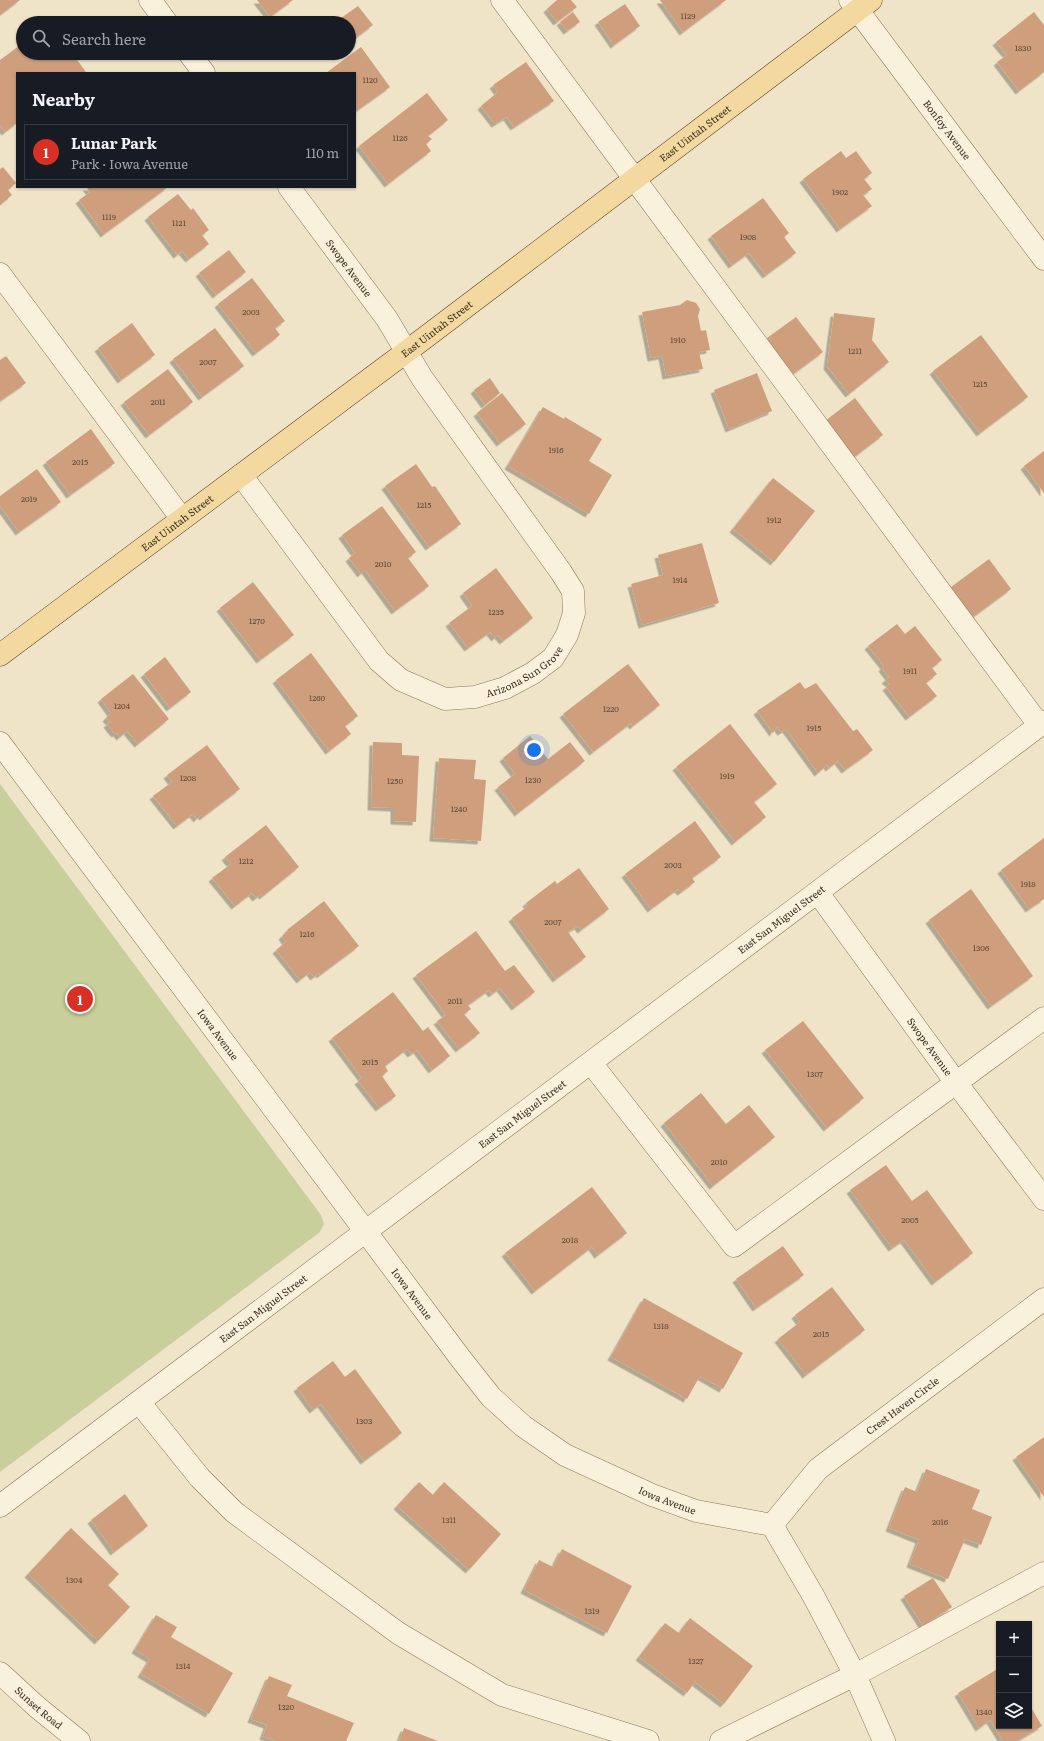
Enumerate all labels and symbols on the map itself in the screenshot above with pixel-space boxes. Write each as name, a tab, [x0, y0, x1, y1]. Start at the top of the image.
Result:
house number: 1129	[681, 10, 695, 21]
house number: 1830	[1015, 42, 1032, 53]
house number: 1120	[362, 74, 378, 85]
street label: Bonfoy Avenue	[920, 96, 975, 162]
street label: East Uintah Street	[656, 101, 734, 165]
house number: 1126	[393, 132, 408, 143]
house number: 1902	[832, 186, 848, 197]
house number: 1119	[102, 211, 116, 222]
house number: 1121	[172, 217, 187, 228]
house number: 1908	[740, 231, 757, 242]
street label: Swope Avenue	[323, 236, 376, 300]
street label: East Uintah Street	[397, 296, 475, 360]
house number: 2003	[242, 306, 260, 317]
house number: 1910	[670, 334, 686, 345]
house number: 1211	[848, 345, 863, 356]
house number: 2007	[199, 356, 217, 367]
house number: 1215	[973, 378, 987, 389]
house number: 2011	[150, 396, 166, 407]
house number: 1916	[549, 444, 564, 455]
house number: 2015	[72, 456, 88, 467]
street label: East Uintah Street	[138, 491, 216, 554]
house number: 2019	[21, 493, 37, 504]
house number: 1215	[417, 499, 431, 510]
house number: 1912	[767, 514, 781, 525]
house number: 2010	[375, 558, 392, 569]
house number: 1914	[673, 574, 688, 585]
house number: 1235	[488, 606, 504, 617]
house number: 1270	[249, 615, 265, 626]
street label: Arizona Sun Grove	[484, 643, 566, 700]
house number: 1911	[903, 665, 918, 676]
house number: 1260	[309, 692, 325, 703]
house number: 1204	[114, 700, 131, 711]
house number: 1220	[603, 703, 619, 714]
house number: 1915	[807, 722, 821, 733]
your location	[524, 740, 544, 760]
house number: 1919	[720, 770, 734, 781]
house number: 1208	[180, 772, 197, 783]
house number: 1230	[525, 774, 542, 785]
house number: 1250	[387, 775, 403, 786]
house number: 1240	[451, 803, 468, 814]
house number: 1212	[239, 855, 253, 866]
house number: 2003	[664, 859, 682, 870]
house number: 1918	[1020, 878, 1036, 889]
street label: East San Miguel Street	[734, 881, 828, 957]
house number: 2007	[544, 916, 562, 927]
house number: 1216	[300, 928, 315, 939]
house number: 1306	[973, 942, 990, 953]
pin: 1	[67, 984, 93, 1014]
house number: 2011	[447, 995, 463, 1006]
street label: Iowa Avenue	[194, 1005, 243, 1063]
street label: Swope Avenue	[904, 1014, 956, 1078]
house number: 2015	[362, 1056, 378, 1067]
house number: 1307	[807, 1068, 823, 1079]
street label: East San Miguel Street	[475, 1076, 569, 1151]
house number: 2010	[711, 1156, 728, 1167]
house number: 2005	[901, 1214, 919, 1225]
house number: 2018	[562, 1234, 579, 1245]
street label: Iowa Avenue	[388, 1265, 437, 1322]
street label: East San Miguel Street	[216, 1270, 310, 1346]
house number: 1318	[653, 1320, 669, 1331]
house number: 2015	[813, 1328, 829, 1339]
street label: Crest Haven Circle	[862, 1373, 942, 1438]
house number: 1303	[356, 1415, 372, 1426]
street label: Iowa Avenue	[636, 1482, 699, 1518]
house number: 1311	[442, 1514, 457, 1525]
house number: 2016	[932, 1516, 949, 1527]
house number: 1304	[66, 1574, 83, 1585]
house number: 1319	[584, 1605, 600, 1616]
house number: 1327	[688, 1655, 704, 1666]
house number: 1314	[176, 1660, 191, 1671]
street label: Sunset Road	[12, 1682, 66, 1732]
house number: 1320	[278, 1701, 294, 1712]
house number: 1340	[976, 1706, 993, 1717]

